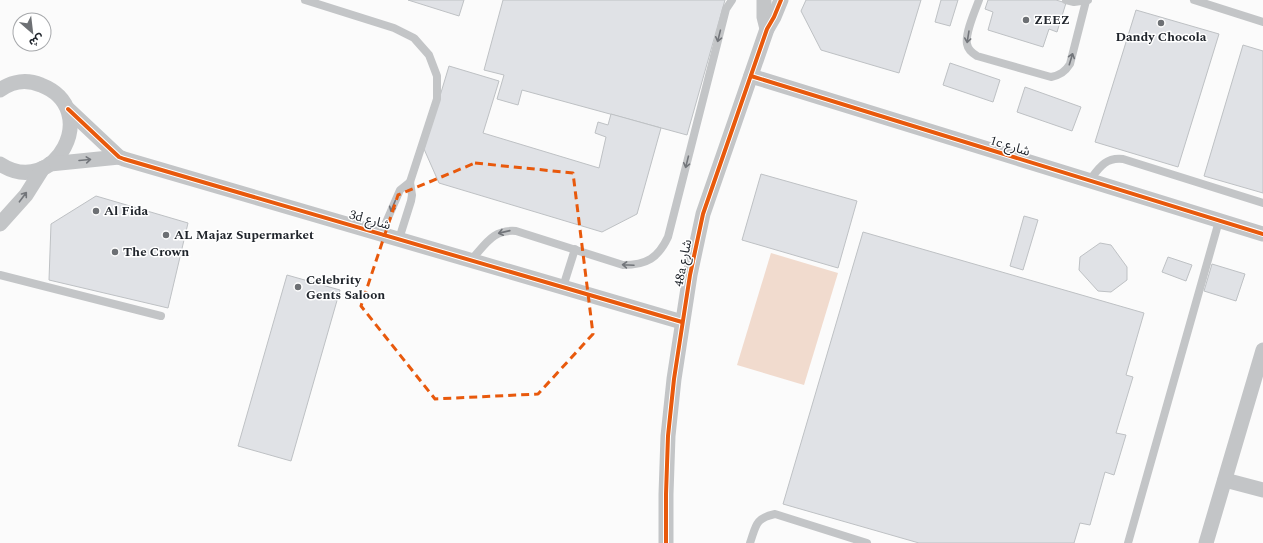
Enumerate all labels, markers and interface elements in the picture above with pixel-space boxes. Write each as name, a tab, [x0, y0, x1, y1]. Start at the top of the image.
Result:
place label: ZEEZ	[1034, 10, 1070, 30]
north arrow	[12, 12, 52, 52]
marker: ZEEZ	[1021, 15, 1031, 25]
marker: Dandy Chocola	[1156, 18, 1166, 28]
place label: Dandy Chocola	[1115, 27, 1207, 47]
text: ش	[26, 29, 47, 51]
one-way arrow	[715, 29, 723, 42]
one-way arrow	[964, 30, 972, 43]
one-way arrow	[1068, 52, 1075, 65]
street label: 1c شارع	[987, 130, 1033, 162]
one-way arrow	[683, 155, 691, 168]
one-way arrow	[78, 157, 91, 164]
one-way arrow	[19, 192, 28, 203]
one-way arrow	[389, 200, 396, 212]
place label: Al Fida	[104, 201, 149, 221]
street label: 3d شارع	[347, 205, 393, 235]
marker: Al Fida	[91, 206, 101, 216]
place label: AL Majaz Supermarket	[174, 225, 314, 245]
one-way arrow	[497, 229, 510, 237]
marker: AL Majaz Supermarket	[161, 230, 171, 240]
street label: 48a شارع	[669, 238, 697, 288]
place label: The Crown	[123, 242, 189, 262]
marker: The Crown	[110, 247, 120, 257]
one-way arrow	[622, 261, 635, 268]
place label: Celebrity Gents Saloon	[306, 270, 385, 305]
marker: Celebrity Gents Saloon	[293, 282, 303, 292]

